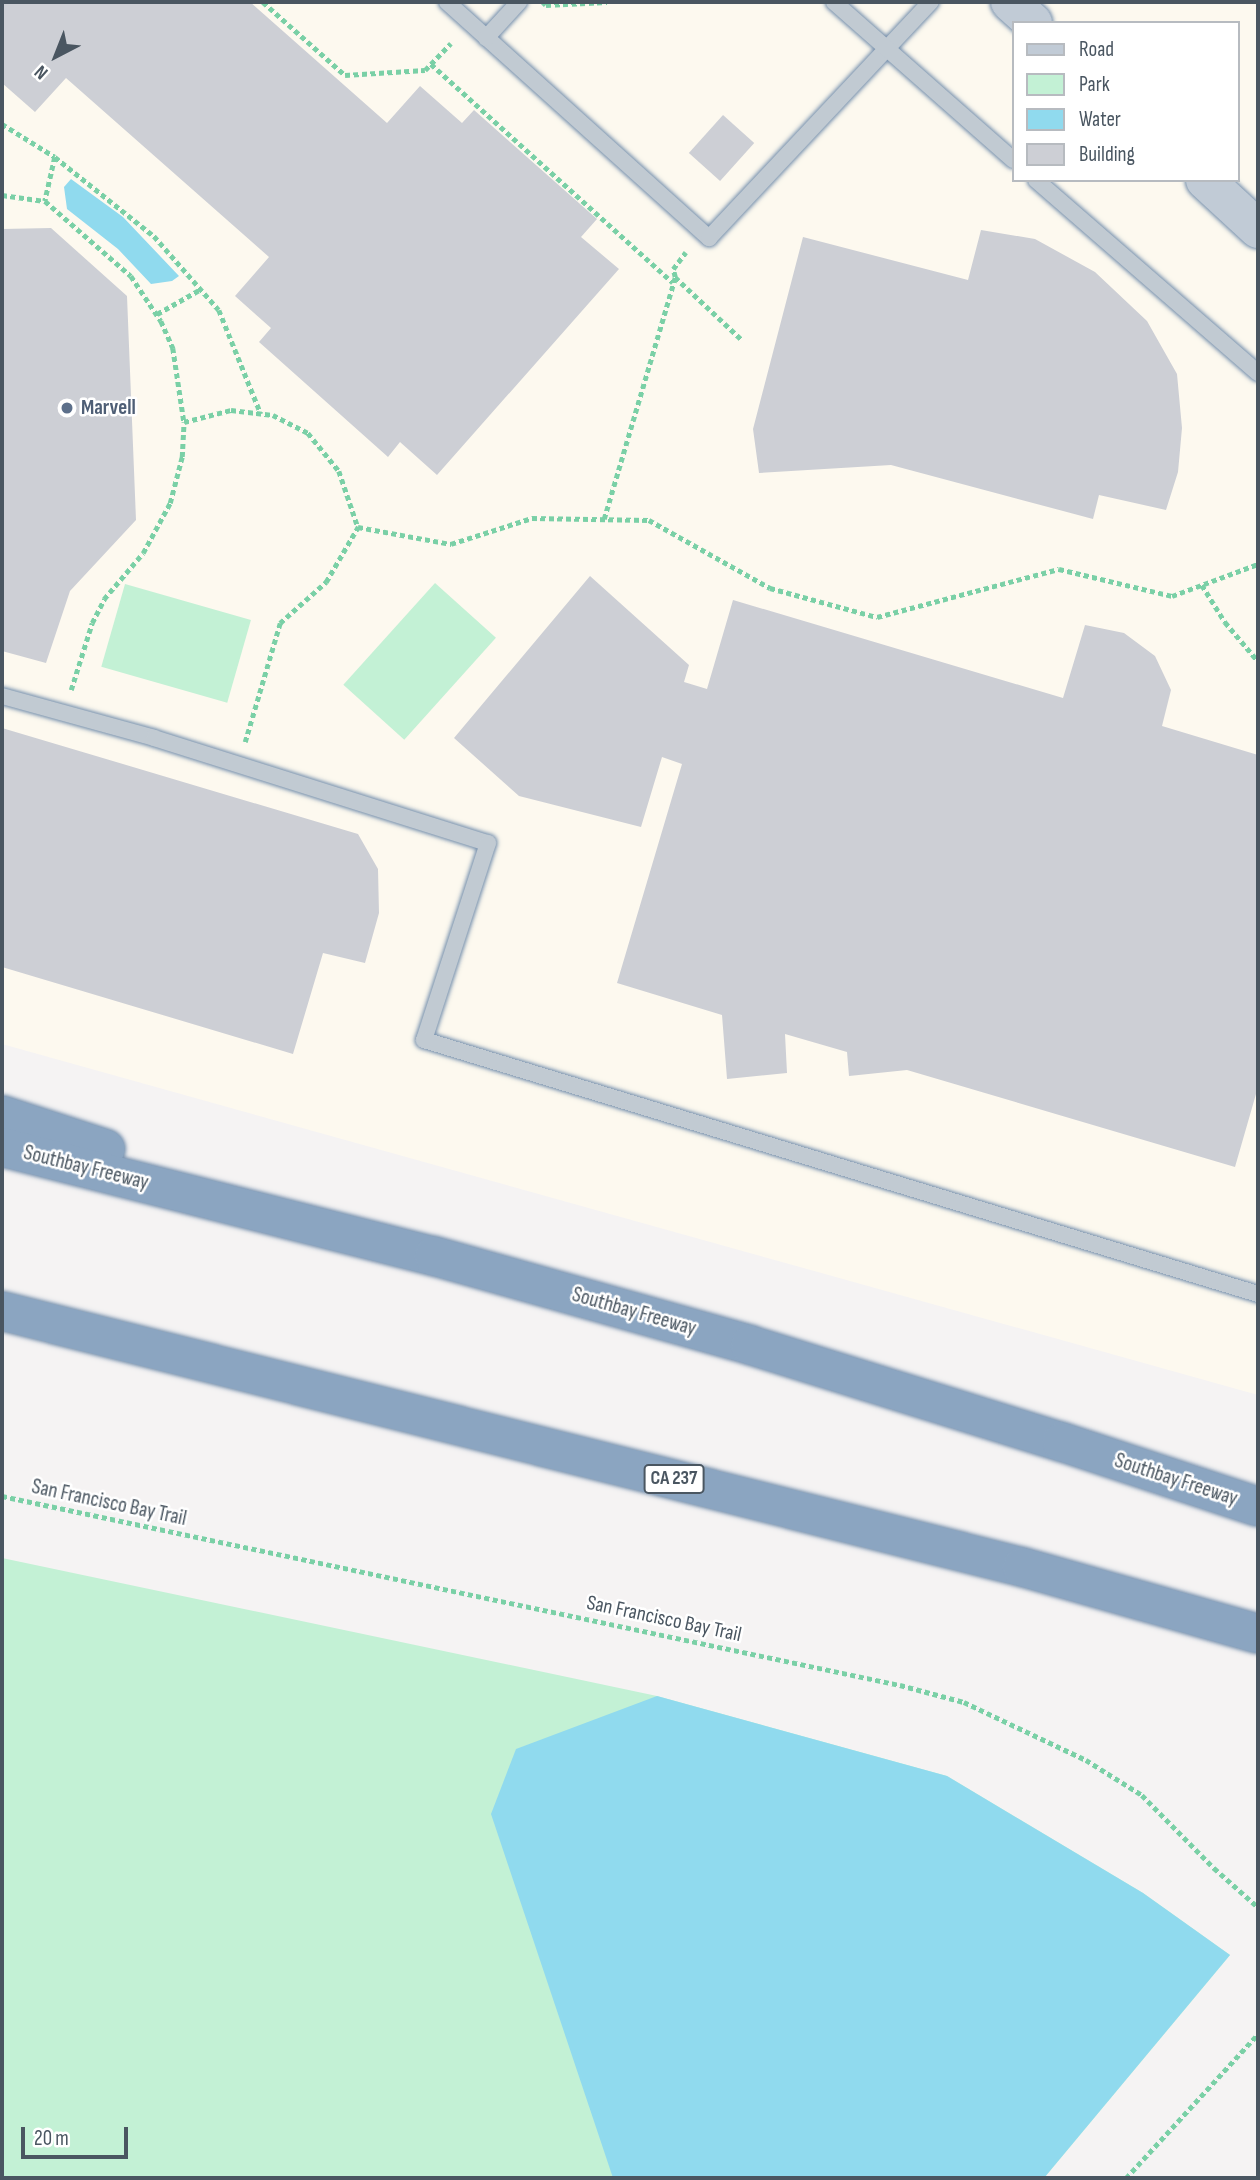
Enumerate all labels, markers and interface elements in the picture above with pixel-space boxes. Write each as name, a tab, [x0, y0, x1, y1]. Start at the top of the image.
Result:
north arrow	[21, 21, 91, 91]
legend	[1012, 21, 1239, 182]
text: Road	[1079, 37, 1114, 62]
text: N	[30, 60, 53, 84]
text: Park	[1079, 72, 1110, 97]
text: Water	[1079, 107, 1121, 132]
text: Building	[1079, 142, 1135, 167]
place label: Marvell	[81, 395, 136, 421]
marker: Marvell	[59, 400, 75, 416]
street label: Southbay Freeway	[21, 1140, 151, 1196]
street label: Southbay Freeway	[569, 1282, 699, 1342]
street label: Southbay Freeway	[1111, 1448, 1241, 1512]
road number: CA 237	[642, 1464, 706, 1494]
street label: San Francisco Bay Trail	[29, 1474, 189, 1532]
street label: San Francisco Bay Trail	[584, 1590, 744, 1648]
scale bar	[24, 2114, 131, 2158]
text: 20 m	[34, 2126, 69, 2151]

